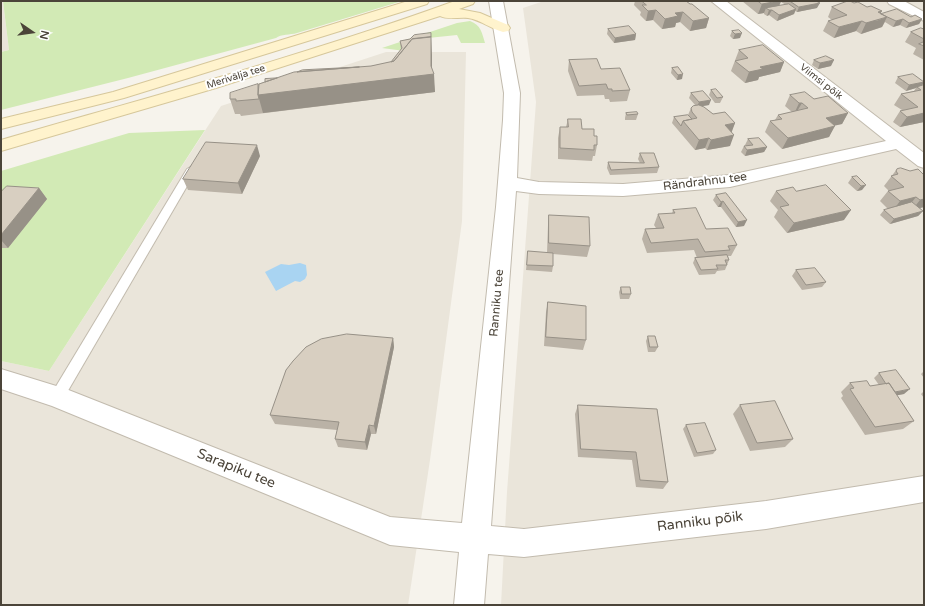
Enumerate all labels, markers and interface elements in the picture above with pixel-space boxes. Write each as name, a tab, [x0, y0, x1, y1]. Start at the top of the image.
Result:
north arrow	[12, 12, 52, 52]
text: N	[37, 29, 52, 41]
street label: Merivälja tee	[205, 62, 267, 92]
street label: Viimsi põik	[797, 62, 845, 102]
street label: Rändrahnu tee	[662, 170, 748, 194]
street label: Ranniku tee	[487, 269, 507, 337]
street label: Sarapiku tee	[194, 446, 278, 492]
street label: Ranniku põik	[656, 508, 744, 536]

